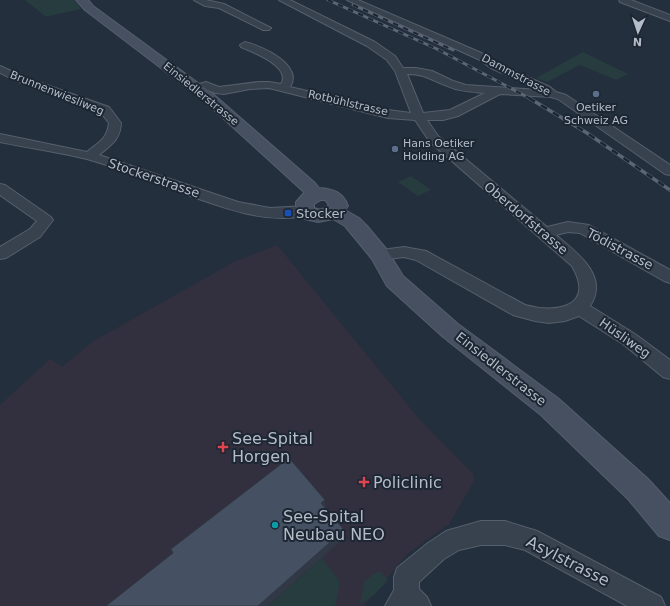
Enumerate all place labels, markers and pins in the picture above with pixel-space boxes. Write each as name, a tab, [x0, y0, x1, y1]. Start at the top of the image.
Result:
marker: Oetiker Schweiz AG	[591, 89, 601, 99]
place label: Oetiker Schweiz AG	[564, 101, 628, 127]
place label: Hans Oetiker Holding AG	[403, 137, 475, 163]
marker: Hans Oetiker Holding AG	[390, 144, 400, 154]
place label: Stocker	[296, 206, 346, 221]
marker: Stocker	[283, 208, 293, 218]
place label: See-Spital Horgen	[232, 429, 313, 466]
marker: See-Spital Horgen	[217, 441, 229, 453]
place label: Policlinic	[373, 473, 442, 492]
marker: Policlinic	[358, 476, 370, 488]
place label: See-Spital Neubau NEO	[283, 507, 385, 544]
marker: See-Spital Neubau NEO	[270, 520, 280, 530]

